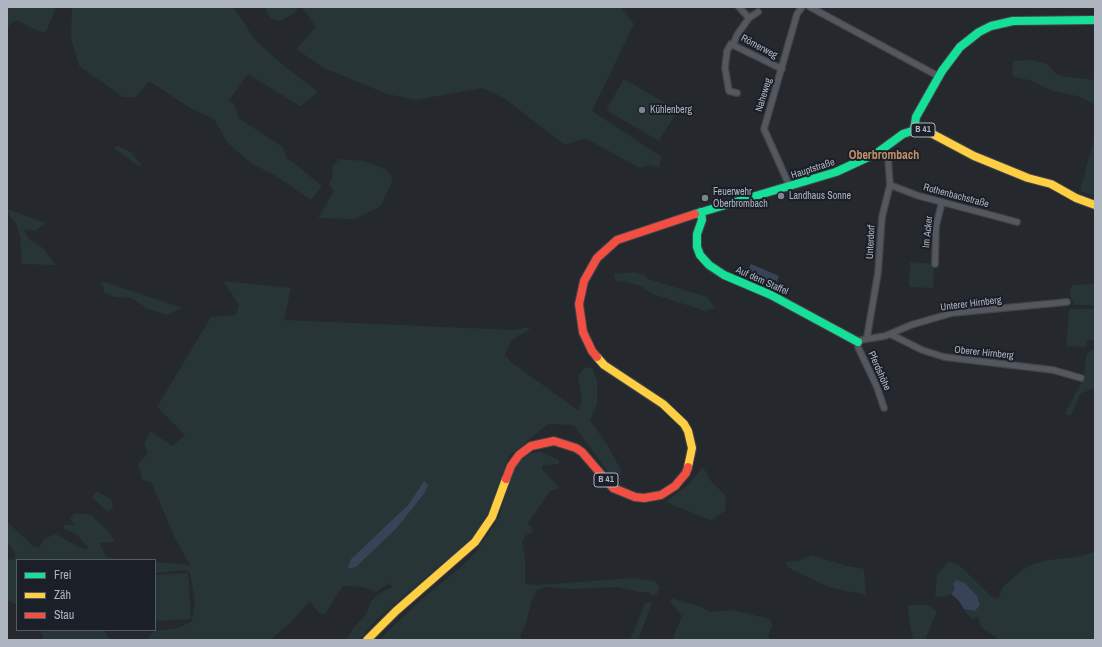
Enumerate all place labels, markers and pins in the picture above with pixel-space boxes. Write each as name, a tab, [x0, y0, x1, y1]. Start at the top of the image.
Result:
place label: Kühlenberg	[650, 104, 692, 116]
marker: Kühlenberg	[637, 105, 647, 115]
place label: Feuerwehr Oberbrombach	[713, 186, 768, 210]
place label: Landhaus Sonne	[789, 190, 851, 202]
marker: Landhaus Sonne	[776, 191, 786, 201]
marker: Feuerwehr Oberbrombach	[700, 193, 710, 203]

